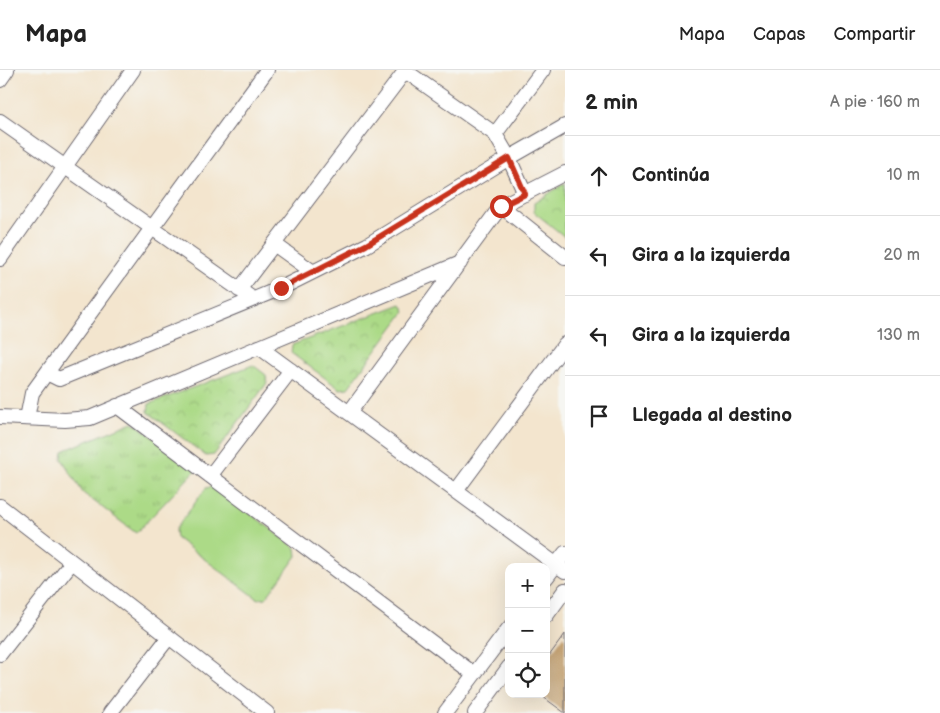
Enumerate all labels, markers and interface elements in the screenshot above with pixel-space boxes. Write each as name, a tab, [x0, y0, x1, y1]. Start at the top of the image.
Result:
text: Mapa	[25, 20, 87, 49]
text: Mapa	[679, 24, 725, 45]
text: Capas	[753, 24, 806, 45]
text: Compartir	[834, 24, 915, 45]
text: 2 min	[585, 90, 638, 115]
text: A pie · 160 m	[830, 93, 920, 112]
icon: ahead	[585, 162, 613, 190]
text: Continúa	[632, 164, 710, 187]
text: 10 m	[887, 166, 920, 185]
route start	[490, 195, 513, 218]
icon: left	[585, 242, 613, 270]
text: Gira a la izquierda	[632, 244, 790, 267]
text: 20 m	[884, 246, 920, 265]
route end	[270, 277, 293, 300]
icon: left	[585, 322, 613, 350]
text: Gira a la izquierda	[632, 324, 790, 347]
text: 130 m	[877, 326, 920, 345]
icon: arrive	[585, 402, 613, 430]
text: Llegada al destino	[632, 404, 792, 427]
map controls	[505, 563, 550, 698]
button: +	[505, 563, 550, 608]
button: −	[505, 608, 550, 653]
button: locate	[505, 653, 550, 698]

